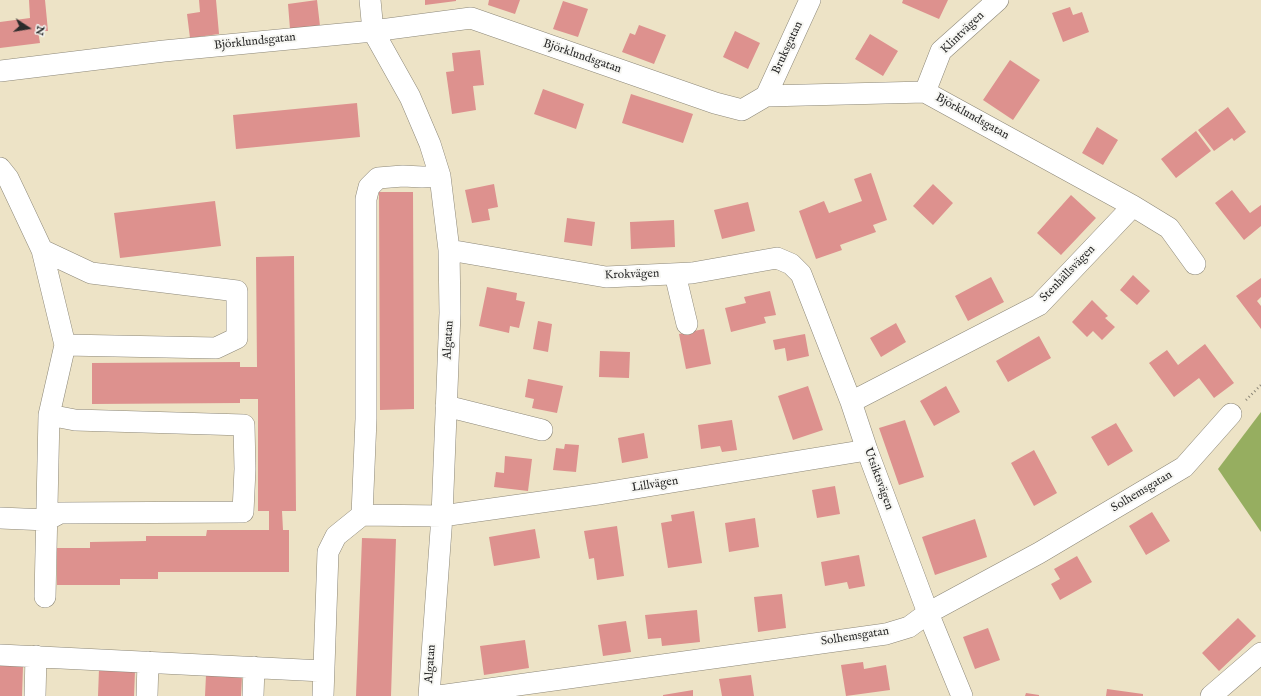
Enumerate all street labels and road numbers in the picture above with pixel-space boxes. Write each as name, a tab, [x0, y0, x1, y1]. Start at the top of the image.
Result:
street label: Klintvägen	[938, 9, 988, 57]
street label: Bruksgatan	[770, 19, 806, 77]
street label: Björklundsgatan	[214, 31, 296, 53]
street label: Björklundsgatan	[541, 37, 623, 77]
street label: Björklundsgatan	[933, 91, 1011, 143]
street label: Stenhällsvägen	[1037, 243, 1099, 305]
street label: Krokvägen	[604, 267, 660, 283]
street label: Algatan	[441, 320, 457, 360]
street label: Utsiktsvägen	[860, 446, 896, 512]
street label: Solhemsgatan	[1109, 468, 1175, 516]
street label: Lillvägen	[631, 474, 679, 496]
street label: Solhemsgatan	[820, 625, 890, 649]
street label: Algatan	[422, 644, 440, 684]

